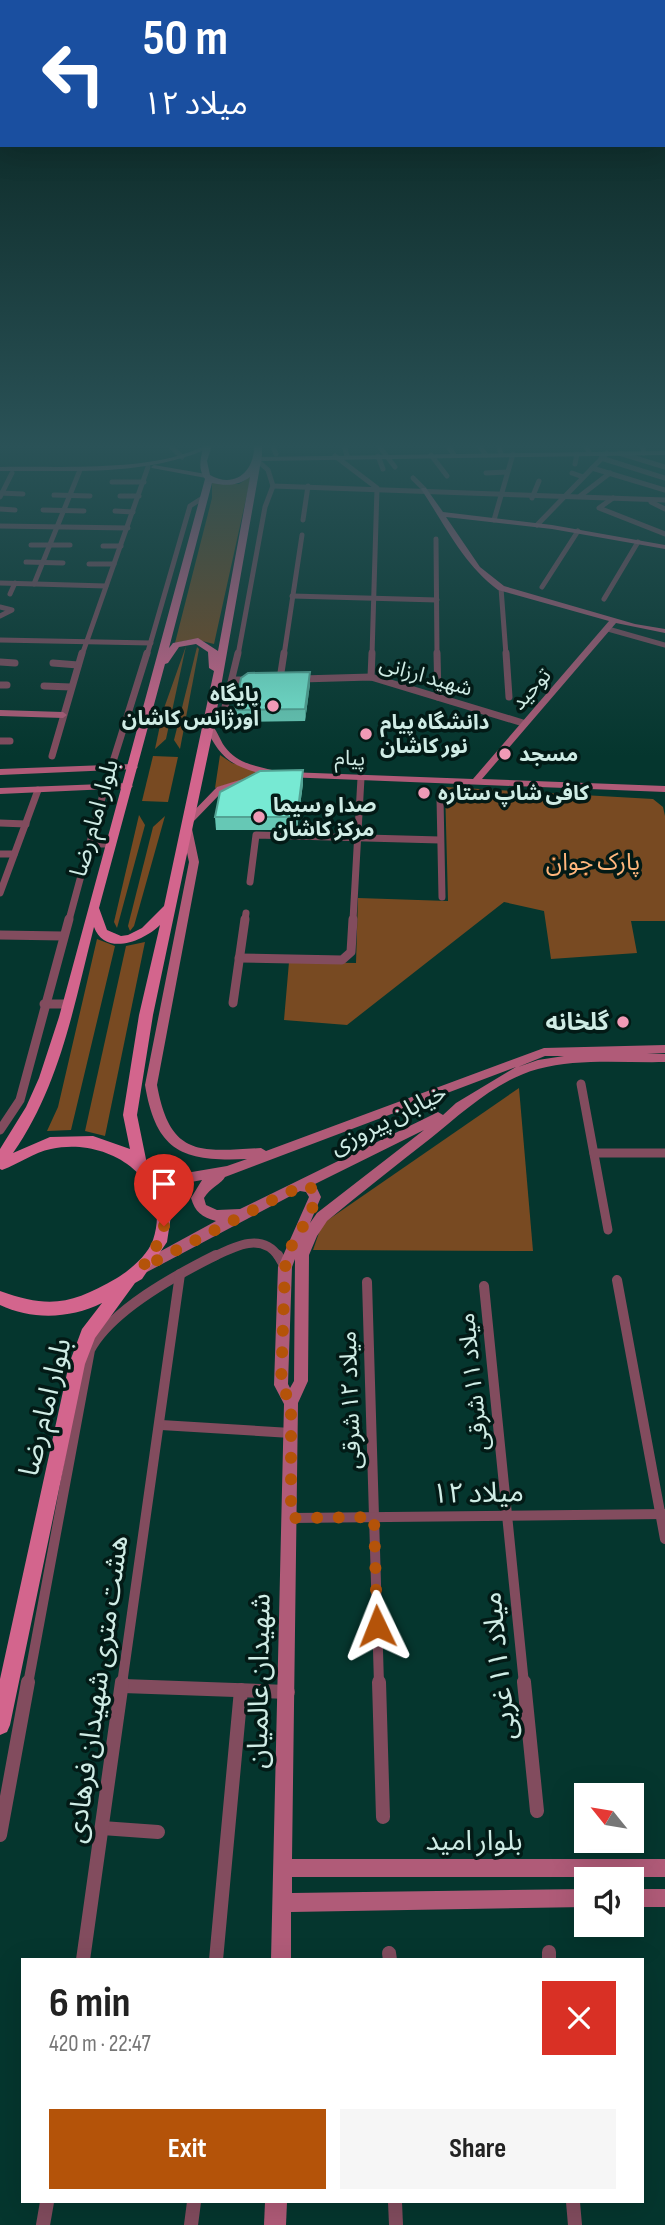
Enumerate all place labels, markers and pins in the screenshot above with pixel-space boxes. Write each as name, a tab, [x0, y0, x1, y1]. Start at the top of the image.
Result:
place label: پایگاه اورژانس کاشان	[122, 682, 259, 731]
marker: پایگاه اورژانس کاشان	[265, 698, 281, 714]
place label: دانشگاه پیام نور کاشان	[380, 710, 490, 759]
marker: دانشگاه پیام نور کاشان	[358, 726, 374, 742]
place label: مسجد	[519, 742, 578, 767]
marker: مسجد	[497, 746, 513, 762]
place label: کافی شاپ ستاره	[438, 781, 590, 807]
marker: کافی شاپ ستاره	[416, 785, 432, 801]
place label: صدا و سیما مرکز کاشان	[273, 793, 377, 842]
marker: صدا و سیما مرکز کاشان	[251, 809, 267, 825]
place label: گلخانه	[546, 1008, 610, 1037]
marker: گلخانه	[615, 1014, 631, 1030]
pin	[134, 1154, 194, 1226]

